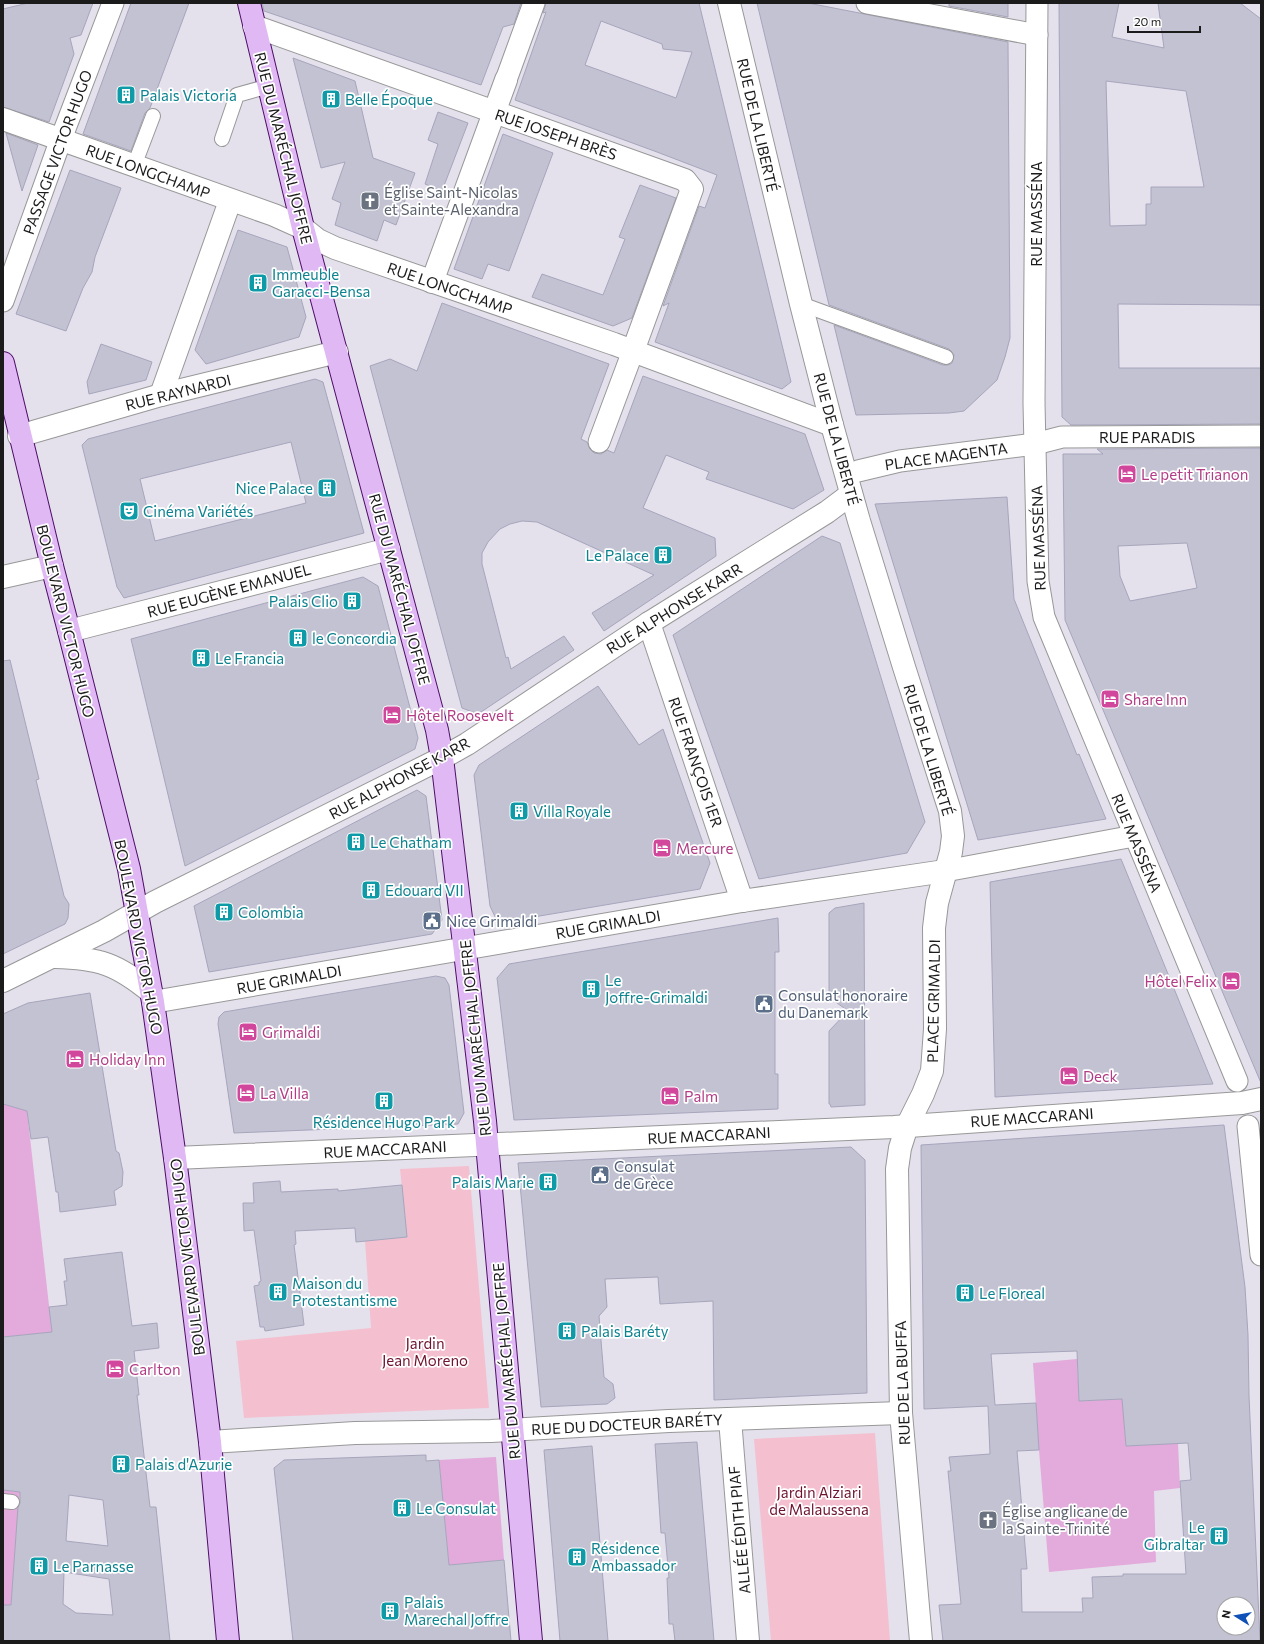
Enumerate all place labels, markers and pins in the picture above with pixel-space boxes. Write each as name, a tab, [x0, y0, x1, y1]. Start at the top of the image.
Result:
building icon: Palais Victoria	[115, 84, 137, 106]
place label: Palais Victoria	[140, 86, 237, 104]
building icon: Belle Époque	[320, 88, 342, 110]
place label: Belle Époque	[345, 89, 433, 108]
place label: Église Saint-Nicolas et Sainte-Alexandra	[384, 182, 519, 218]
church icon: Église Saint-Nicolas et Sainte-Alexandra	[359, 190, 381, 212]
place label: Immeuble Garacci-Bensa	[272, 265, 370, 300]
building icon: Immeuble Garacci-Bensa	[247, 272, 269, 294]
hotel icon: Le petit Trianon	[1116, 463, 1138, 485]
place label: Le petit Trianon	[1141, 465, 1248, 483]
building icon: Nice Palace	[316, 477, 338, 499]
place label: Nice Palace	[235, 479, 313, 497]
theatre icon: Cinéma Variétés	[118, 500, 140, 522]
place label: Cinéma Variétés	[143, 502, 253, 520]
building icon: Le Palace	[652, 544, 674, 566]
place label: Le Palace	[585, 546, 649, 564]
building icon: Palais Clio	[341, 590, 363, 612]
place label: Palais Clio	[269, 592, 338, 610]
building icon: le Concordia	[287, 627, 309, 649]
place label: le Concordia	[312, 629, 397, 647]
building icon: Le Francia	[190, 647, 212, 669]
place label: Le Francia	[215, 649, 284, 667]
hotel icon: Share Inn	[1099, 688, 1121, 710]
place label: Share Inn	[1124, 690, 1187, 708]
hotel icon: Hôtel Roosevelt	[381, 704, 403, 726]
place label: Hôtel Roosevelt	[406, 706, 514, 724]
building icon: Villa Royale	[508, 800, 530, 822]
place label: Villa Royale	[533, 802, 611, 820]
building icon: Le Chatham	[345, 831, 367, 853]
place label: Le Chatham	[370, 833, 452, 851]
hotel icon: Mercure	[651, 837, 673, 859]
place label: Mercure	[676, 839, 733, 857]
building icon: Edouard VII	[360, 879, 382, 901]
place label: Edouard VII	[385, 881, 464, 899]
building icon: Colombia	[213, 901, 235, 923]
place label: Colombia	[238, 903, 304, 921]
public building icon: Nice Grimaldi	[421, 910, 443, 932]
place label: Nice Grimaldi	[446, 912, 537, 930]
hotel icon: Hôtel Felix	[1220, 970, 1242, 992]
place label: Le Joffre-Grimaldi	[605, 971, 708, 1006]
place label: Hôtel Felix	[1144, 972, 1217, 990]
building icon: Le Joffre-Grimaldi	[580, 978, 602, 1000]
place label: Consulat honoraire du Danemark	[778, 986, 908, 1021]
public building icon: Consulat honoraire du Danemark	[753, 993, 775, 1015]
hotel icon: Grimaldi	[237, 1021, 259, 1043]
place label: Grimaldi	[262, 1023, 320, 1041]
hotel icon: Holiday Inn	[64, 1048, 86, 1070]
place label: Holiday Inn	[89, 1050, 165, 1068]
hotel icon: Deck	[1058, 1065, 1080, 1087]
place label: Deck	[1083, 1067, 1118, 1085]
hotel icon: La Villa	[235, 1082, 257, 1104]
place label: La Villa	[260, 1084, 309, 1102]
hotel icon: Palm	[659, 1085, 681, 1107]
place label: Palm	[684, 1087, 718, 1105]
building icon: Résidence Hugo Park	[373, 1090, 395, 1112]
place label: Résidence Hugo Park	[313, 1113, 455, 1131]
place label: Consulat de Grèce	[614, 1157, 675, 1192]
public building icon: Consulat de Grèce	[589, 1164, 611, 1186]
building icon: Palais Marie	[537, 1171, 559, 1193]
place label: Palais Marie	[452, 1173, 534, 1191]
place label: Maison du Protestantisme	[292, 1274, 397, 1309]
building icon: Maison du Protestantisme	[267, 1281, 289, 1303]
building icon: Le Floreal	[954, 1282, 976, 1304]
place label: Le Floreal	[979, 1284, 1045, 1302]
building icon: Palais Baréty	[556, 1320, 578, 1342]
place label: Palais Baréty	[581, 1322, 669, 1340]
hotel icon: Carlton	[104, 1358, 126, 1380]
place label: Carlton	[129, 1360, 181, 1378]
building icon: Palais d'Azurie	[110, 1453, 132, 1475]
place label: Palais d'Azurie	[135, 1455, 232, 1473]
building icon: Le Consulat	[391, 1497, 413, 1519]
place label: Le Consulat	[416, 1499, 496, 1517]
place label: Église anglicane de la Sainte-Trinité	[1002, 1501, 1128, 1537]
church icon: Église anglicane de la Sainte-Trinité	[977, 1509, 999, 1531]
place label: Le Gibraltar	[1144, 1518, 1205, 1553]
building icon: Le Gibraltar	[1208, 1525, 1230, 1547]
place label: Résidence Ambassador	[591, 1539, 676, 1574]
building icon: Résidence Ambassador	[566, 1546, 588, 1568]
building icon: Le Parnasse	[28, 1555, 50, 1577]
place label: Le Parnasse	[53, 1557, 134, 1575]
place label: Palais Marechal Joffre	[404, 1593, 509, 1628]
building icon: Palais Marechal Joffre	[379, 1600, 401, 1622]

